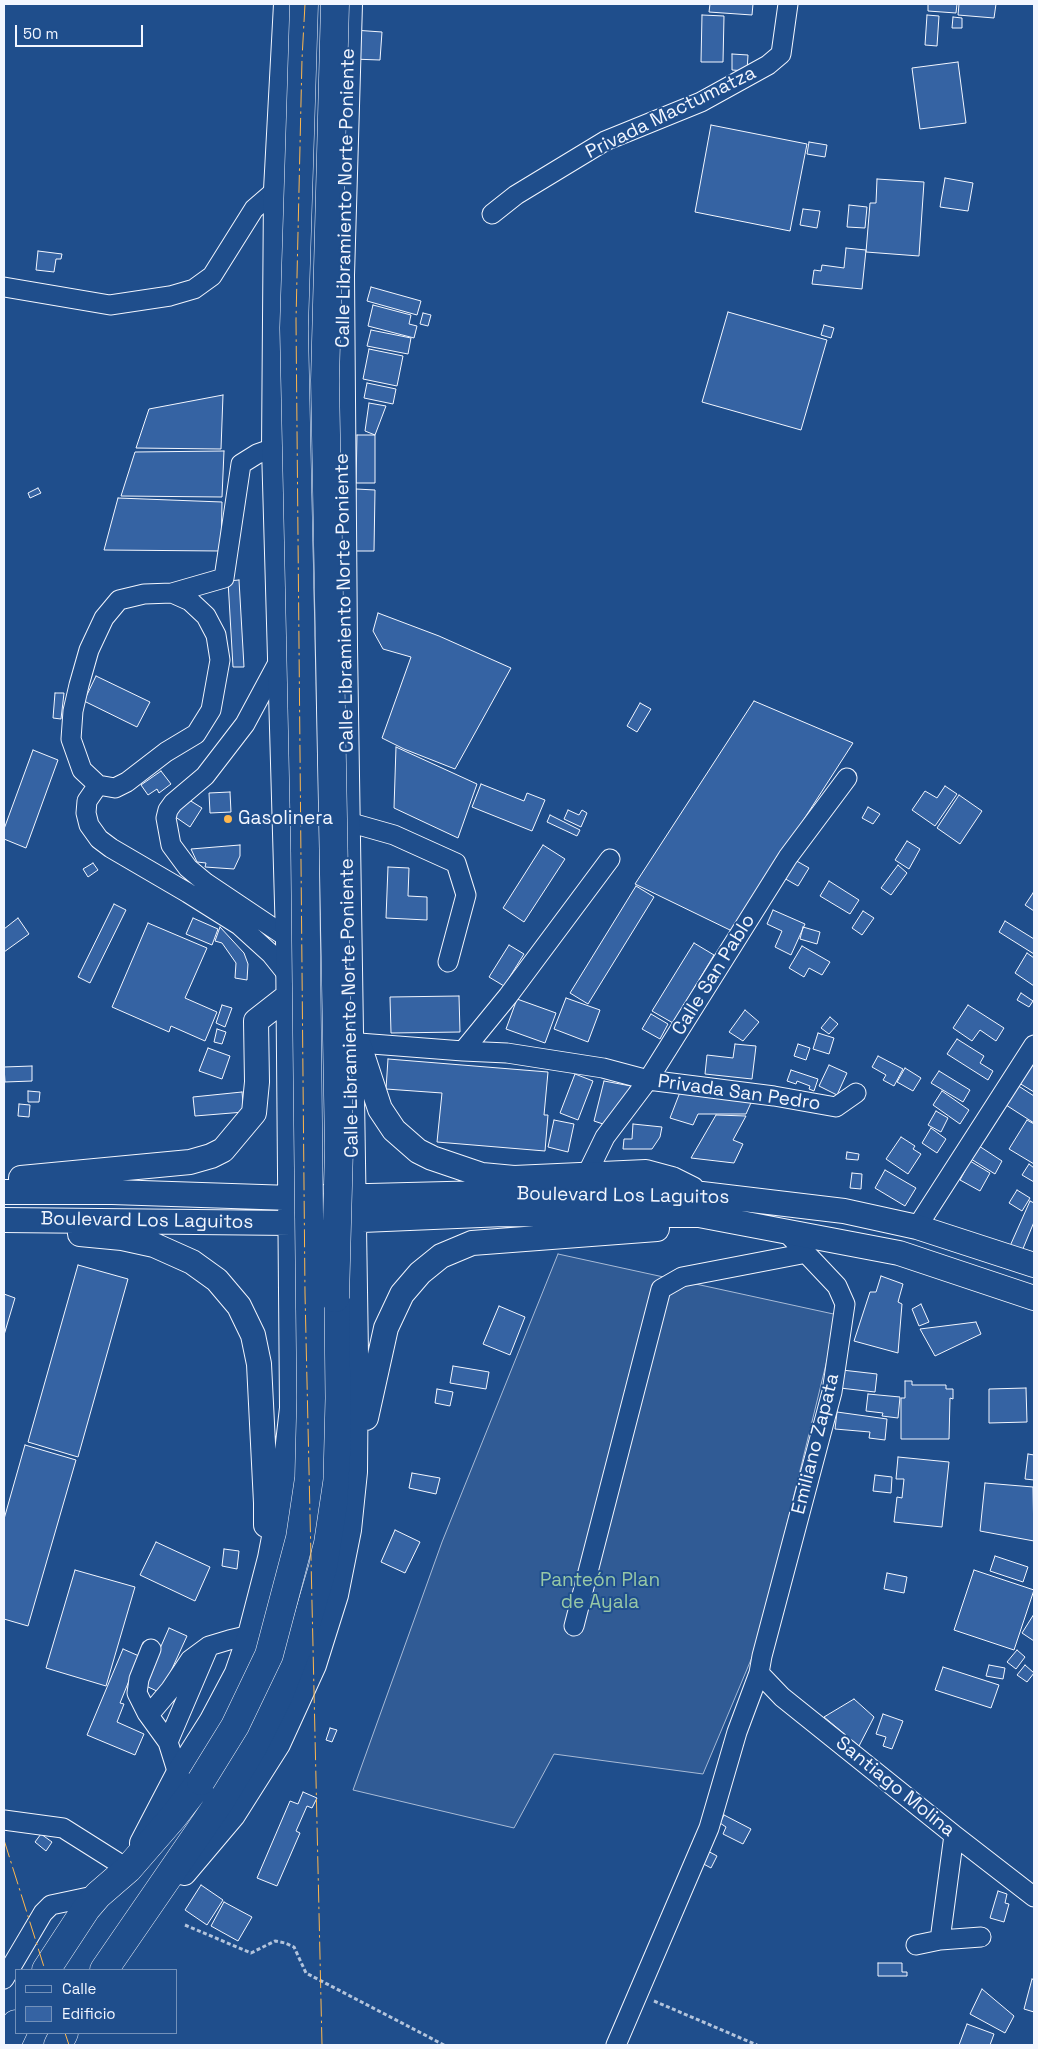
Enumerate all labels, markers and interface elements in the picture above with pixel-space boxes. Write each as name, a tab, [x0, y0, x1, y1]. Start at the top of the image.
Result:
scale bar	[18, 15, 145, 47]
text: 50 m	[23, 24, 58, 43]
street label: Calle Libramiento Norte Poniente	[332, 48, 360, 348]
street label: Privada Mactumatza	[582, 62, 760, 164]
street label: Calle Libramiento Norte Poniente	[331, 453, 359, 753]
place label: Gasolinera	[238, 808, 333, 830]
marker: Gasolinera	[222, 813, 234, 825]
street label: Calle Libramiento Norte Poniente	[336, 858, 364, 1158]
street label: Calle San Pablo	[668, 910, 760, 1040]
street label: Privada San Pedro	[656, 1070, 822, 1116]
street label: Boulevard Los Laguitos	[516, 1183, 730, 1209]
street label: Boulevard Los Laguitos	[40, 1208, 254, 1234]
street label: Emiliano Zapata	[787, 1371, 845, 1517]
park label: Panteón Plan de Ayala	[540, 1570, 660, 1614]
street label: Santiago Molina	[831, 1732, 959, 1842]
legend	[15, 1969, 178, 2034]
text: Calle	[62, 1979, 97, 1998]
text: Edificio	[62, 2004, 116, 2023]

